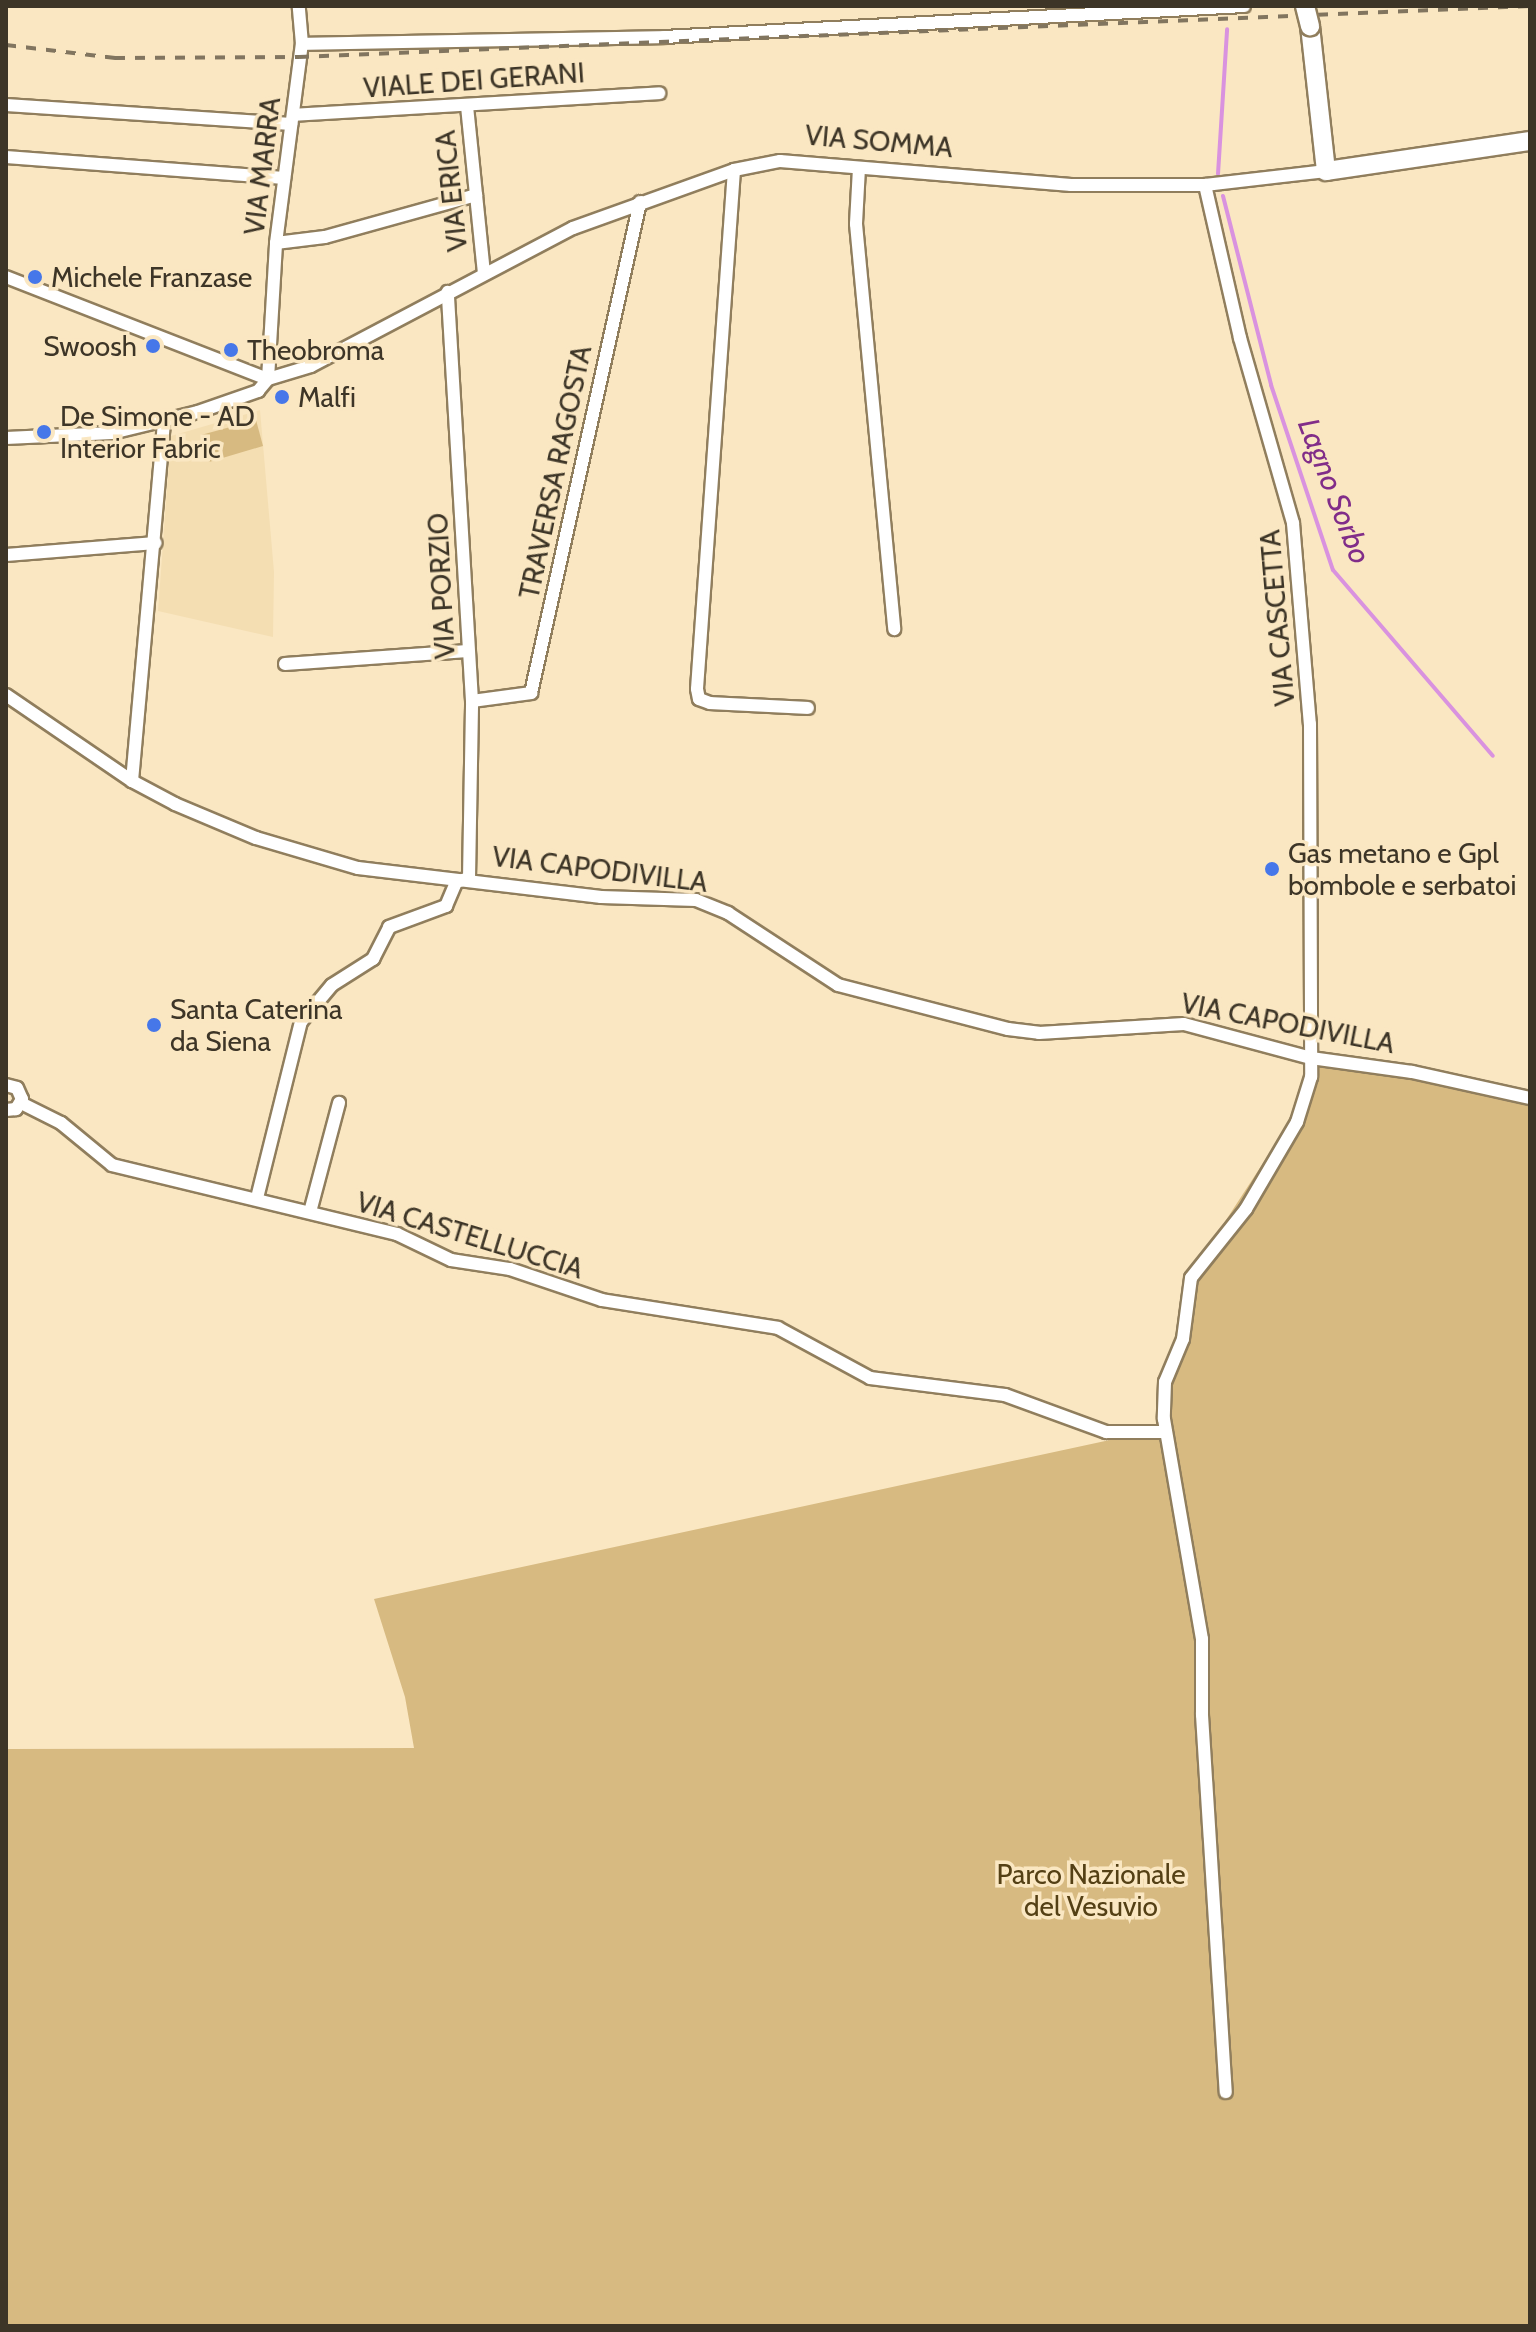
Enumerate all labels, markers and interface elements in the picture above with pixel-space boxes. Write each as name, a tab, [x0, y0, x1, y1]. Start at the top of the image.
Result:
street label: VIALE DEI GERANI	[362, 56, 586, 104]
street label: VIA MARRA	[237, 95, 287, 237]
street label: VIA SOMMA	[804, 118, 954, 164]
street label: VIA ERICA	[428, 129, 474, 253]
place label: Michele Franzase	[51, 260, 252, 294]
marker: Michele Franzase	[26, 268, 44, 286]
place label: Swoosh	[43, 329, 137, 363]
place label: Theobroma	[247, 333, 384, 367]
marker: Swoosh	[144, 337, 162, 355]
marker: Theobroma	[222, 341, 240, 359]
street label: TRAVERSA RAGOSTA	[512, 342, 598, 602]
place label: Malfi	[298, 380, 356, 414]
marker: Malfi	[273, 388, 291, 406]
place label: De Simone - AD Interior Fabric	[60, 399, 255, 465]
water label: Lagno Sorbo	[1290, 413, 1378, 569]
marker: De Simone - AD Interior Fabric	[35, 423, 53, 441]
street label: VIA PORZIO	[420, 512, 462, 660]
street label: VIA CASCETTA	[1253, 528, 1301, 708]
place label: Gas metano e Gpl bombole e serbatoi	[1288, 836, 1516, 902]
street label: VIA CAPODIVILLA	[490, 839, 710, 899]
marker: Gas metano e Gpl bombole e serbatoi	[1263, 860, 1281, 878]
street label: VIA CAPODIVILLA	[1178, 986, 1398, 1060]
place label: Santa Caterina da Siena	[170, 992, 342, 1058]
marker: Santa Caterina da Siena	[145, 1016, 163, 1034]
street label: VIA CASTELLUCCIA	[353, 1185, 587, 1285]
park label: Parco Nazionale del Vesuvio	[996, 1857, 1186, 1923]

